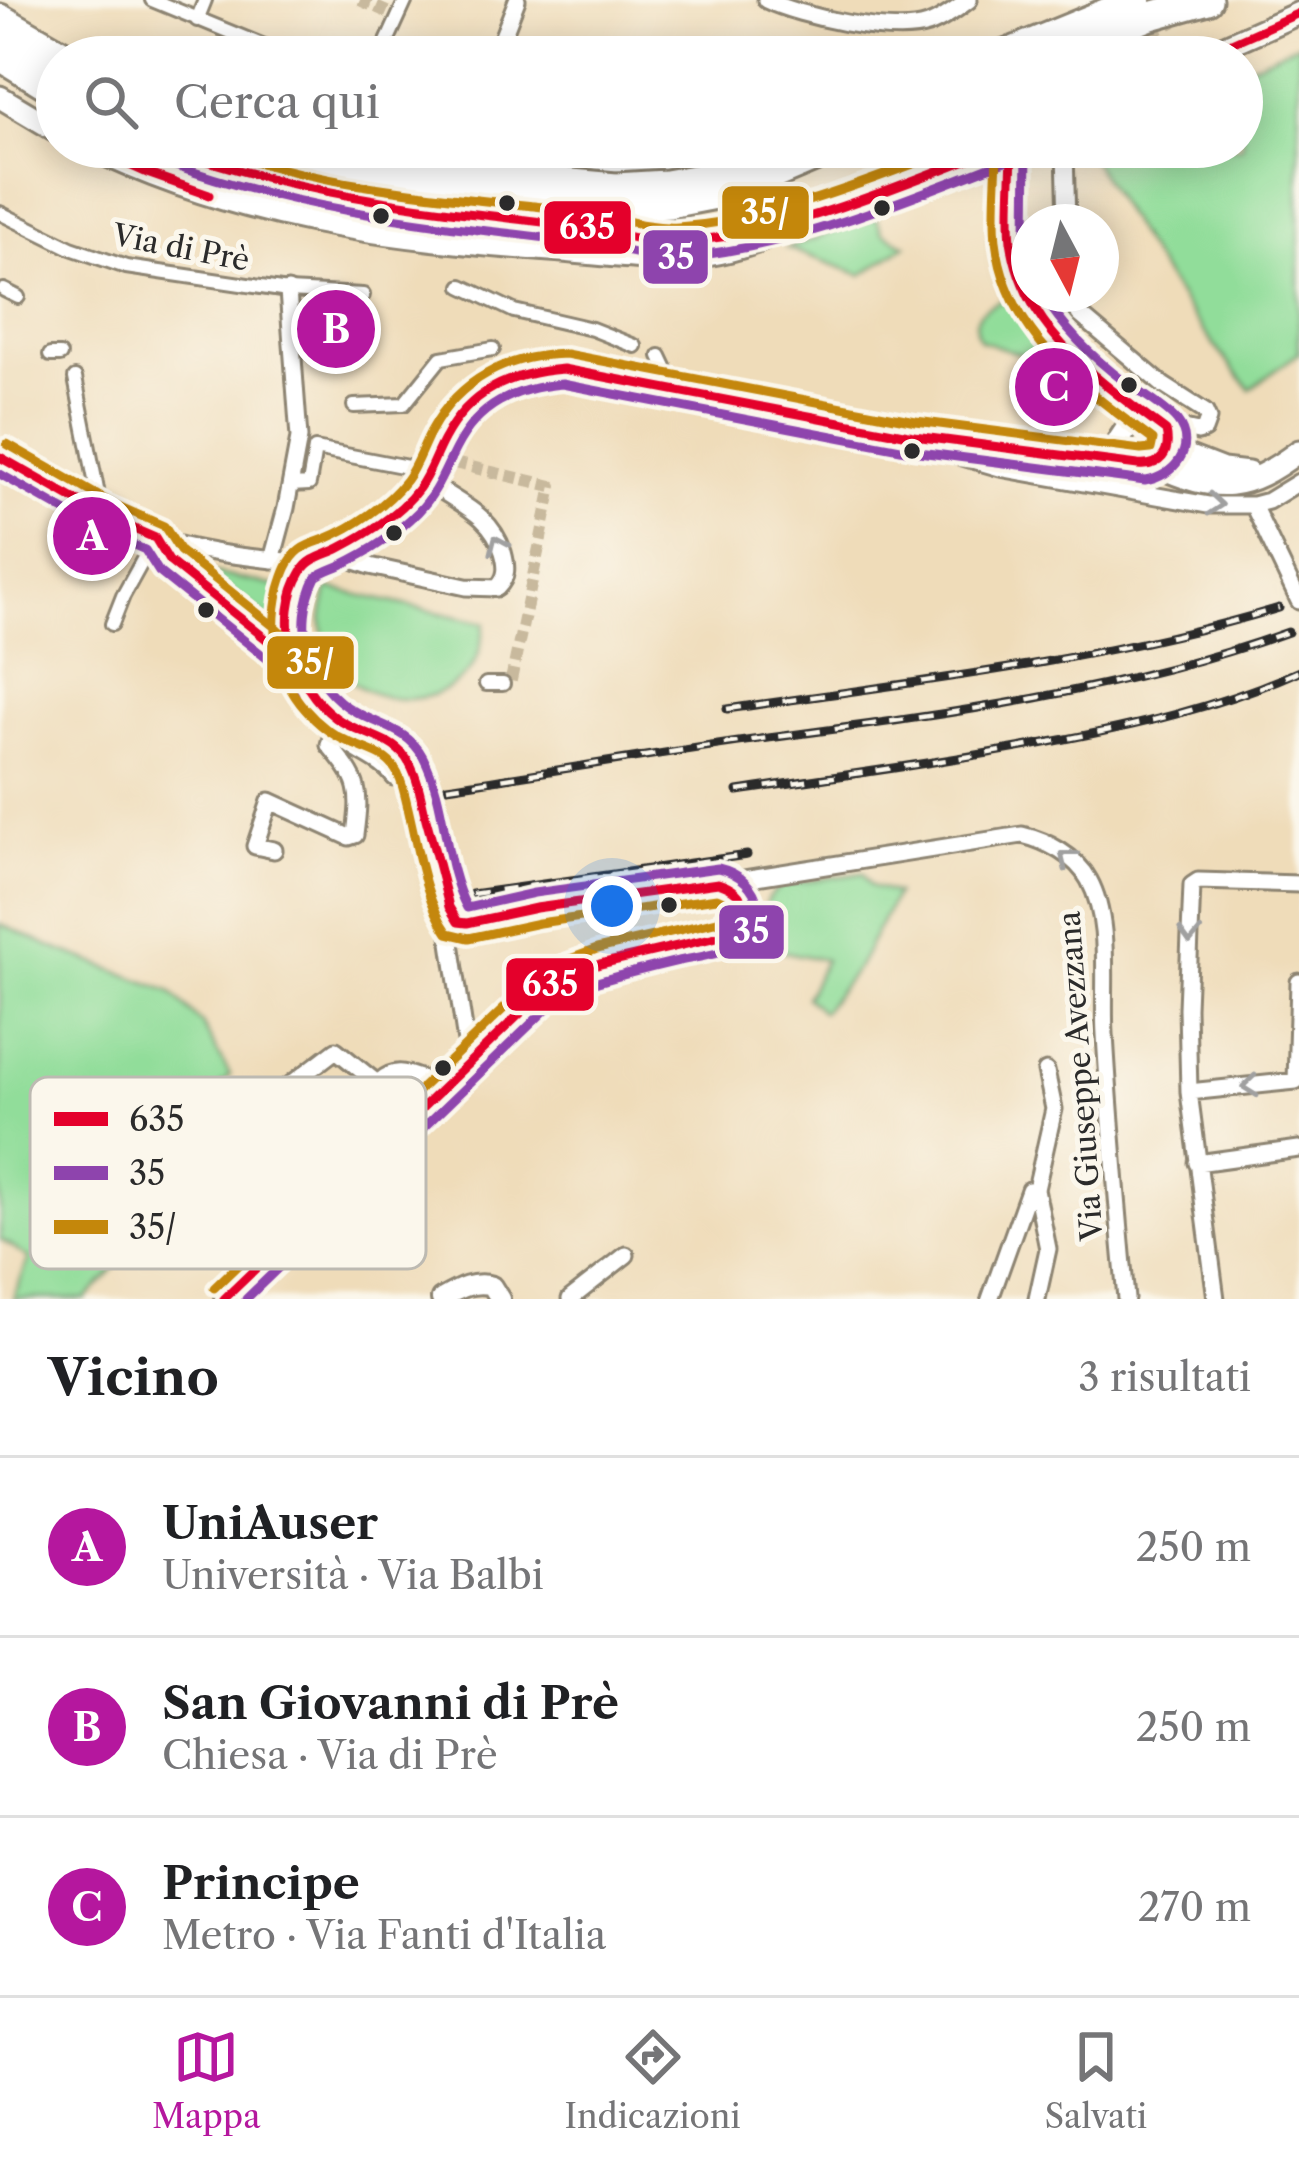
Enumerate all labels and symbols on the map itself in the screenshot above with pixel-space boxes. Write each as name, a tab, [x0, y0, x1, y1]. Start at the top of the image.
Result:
line badge: 35/	[720, 184, 811, 241]
unlabelled marker	[496, 192, 518, 214]
text: 35/	[740, 192, 790, 233]
unlabelled marker	[871, 197, 893, 219]
line badge: 635	[542, 199, 633, 256]
north arrow	[1011, 204, 1119, 312]
unlabelled marker	[370, 205, 392, 227]
text: 635	[559, 207, 615, 248]
street label: Via di Prè	[109, 216, 253, 279]
line badge: 35	[641, 228, 710, 286]
text: 35	[658, 237, 694, 278]
pin: B	[297, 284, 375, 374]
pin: C	[1015, 342, 1093, 432]
unlabelled marker	[1118, 374, 1140, 396]
unlabelled marker	[901, 440, 923, 462]
pin: A	[53, 491, 131, 581]
one-way arrow	[1206, 491, 1225, 516]
unlabelled marker	[383, 522, 405, 544]
one-way arrow	[488, 535, 512, 556]
unlabelled marker	[195, 599, 217, 621]
line badge: 35/	[265, 634, 356, 691]
text: 35/	[285, 642, 335, 683]
one-way arrow	[1059, 851, 1081, 873]
your location	[582, 876, 642, 936]
unlabelled marker	[658, 894, 680, 916]
line badge: 35	[717, 903, 786, 961]
street label: Via Giuseppe Avezzana	[1051, 910, 1111, 1243]
text: 35	[733, 911, 769, 952]
one-way arrow	[1177, 926, 1203, 945]
line badge: 635	[504, 956, 596, 1013]
text: 635	[522, 964, 578, 1005]
unlabelled marker	[432, 1057, 454, 1079]
one-way arrow	[1240, 1073, 1259, 1098]
legend	[30, 1077, 426, 1269]
text: 635	[129, 1099, 184, 1140]
text: 35	[129, 1153, 165, 1194]
text: 35/	[129, 1207, 177, 1248]

